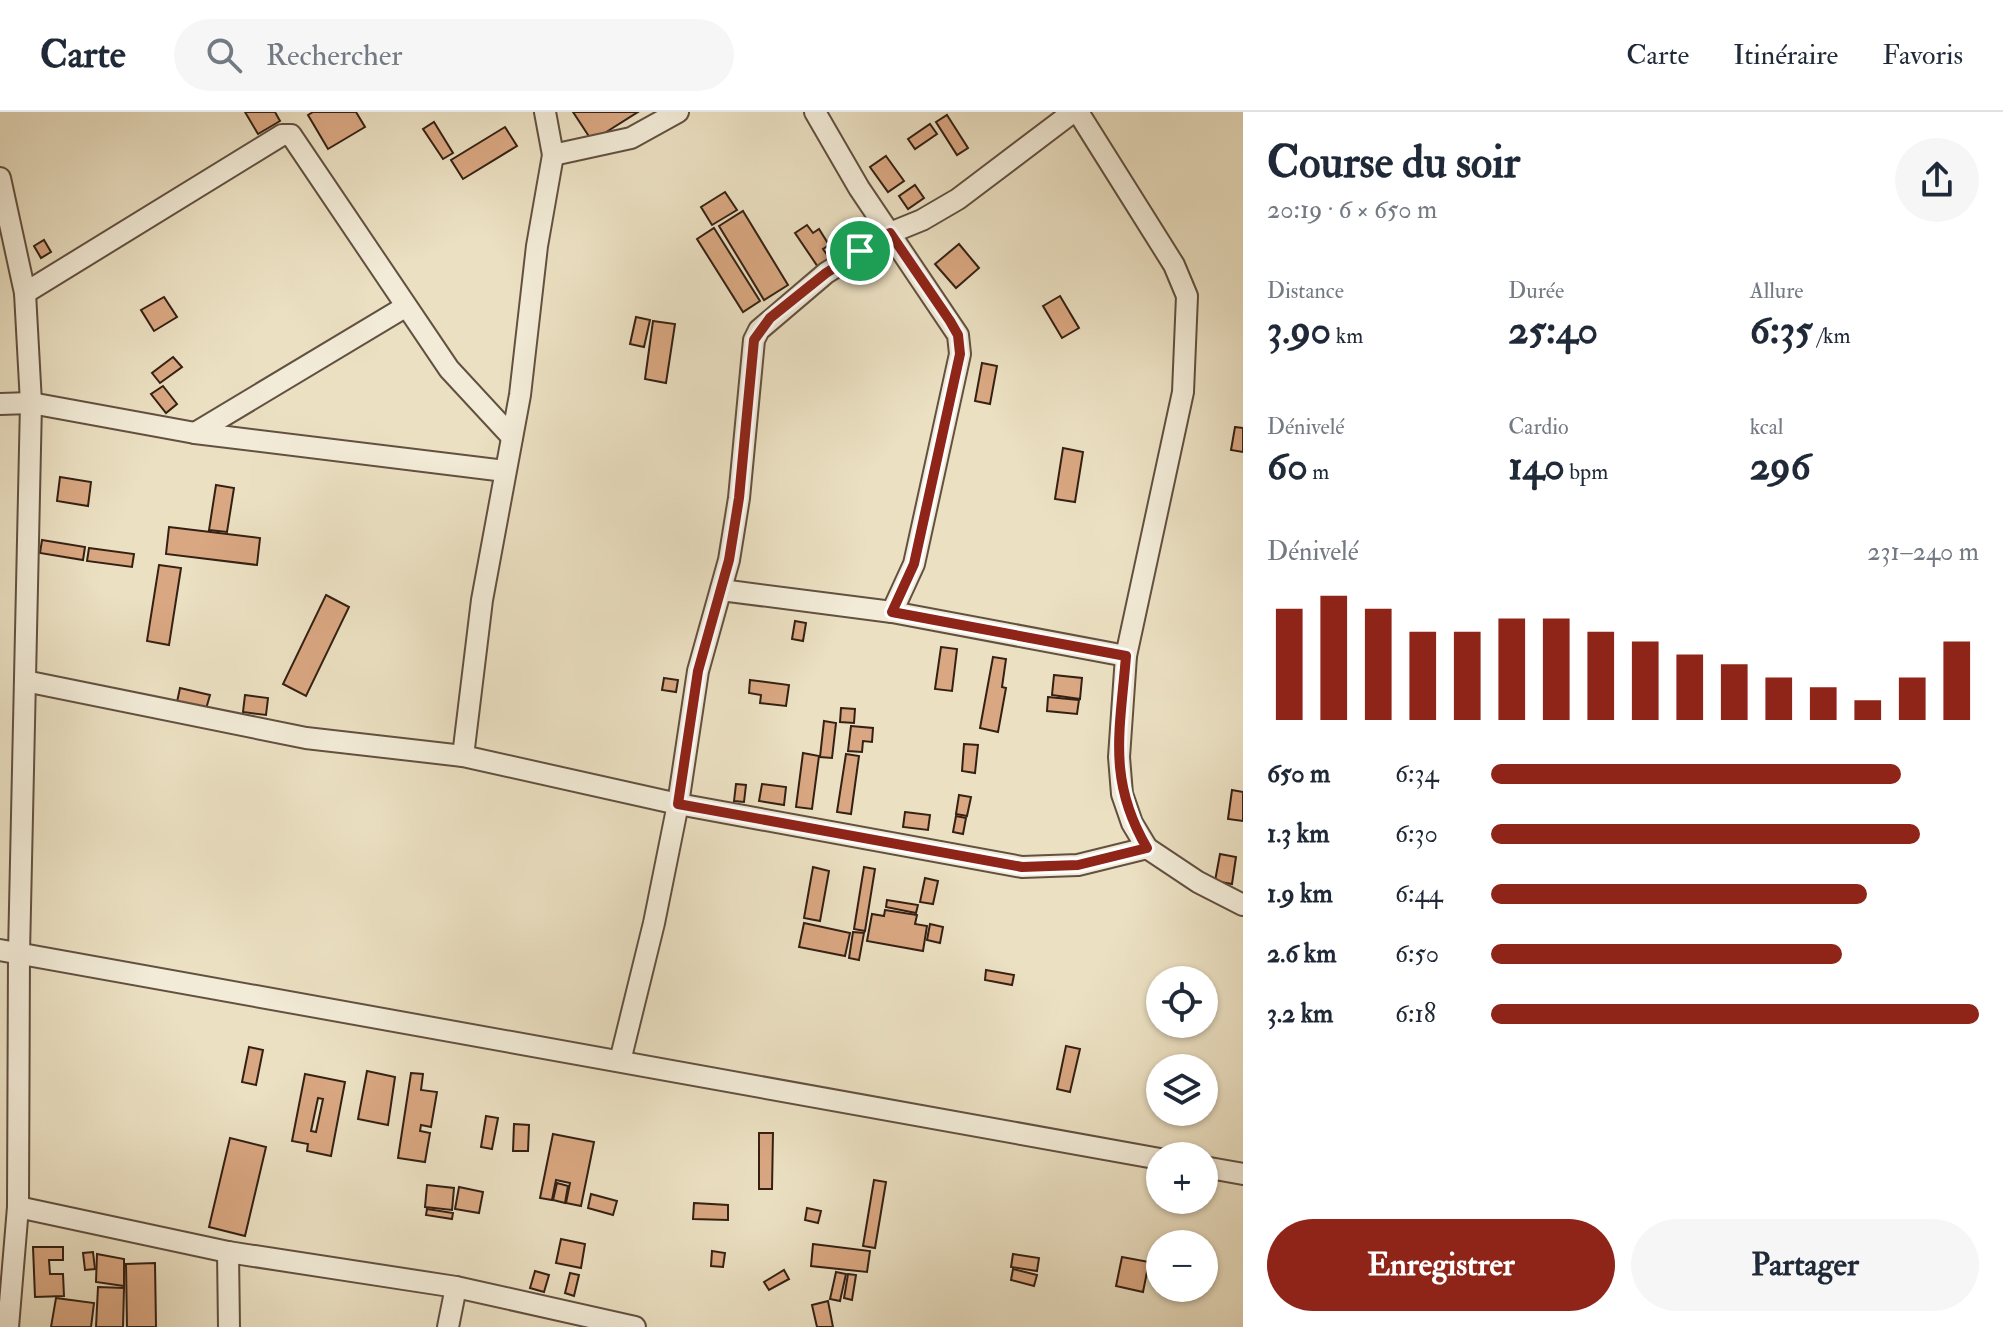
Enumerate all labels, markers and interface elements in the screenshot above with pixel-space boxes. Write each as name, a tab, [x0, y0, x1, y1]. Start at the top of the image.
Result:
search box	[174, 19, 734, 91]
text: Carte	[40, 31, 126, 79]
icon: search	[202, 33, 246, 77]
text: Rechercher	[266, 37, 402, 74]
text: Carte	[1626, 38, 1689, 73]
text: Itinéraire	[1733, 38, 1838, 73]
text: Favoris	[1882, 38, 1963, 73]
text: Course du soir	[1267, 136, 1520, 191]
button: share	[1895, 138, 1979, 222]
text: 20:19 · 6 × 650 m	[1267, 194, 1437, 226]
pin	[826, 217, 894, 285]
icon: arrive	[838, 229, 882, 273]
text: Distance	[1267, 277, 1344, 305]
text: Durée	[1508, 277, 1564, 305]
text: Allure	[1750, 277, 1804, 305]
text: 3.90	[1267, 305, 1331, 356]
text: 25:40	[1508, 305, 1598, 356]
text: 6:35	[1750, 305, 1813, 356]
text: km	[1331, 322, 1363, 350]
text: /km	[1813, 322, 1851, 350]
text: Dénivelé	[1267, 413, 1344, 441]
text: Cardio	[1508, 413, 1569, 441]
text: kcal	[1750, 413, 1783, 441]
text: 60	[1267, 441, 1308, 492]
text: 140	[1508, 441, 1565, 492]
text: 296	[1750, 441, 1811, 492]
text: m	[1308, 458, 1329, 486]
text: bpm	[1565, 458, 1608, 486]
text: Dénivelé	[1267, 536, 1359, 568]
text: 231–240 m	[1867, 536, 1979, 568]
text: 650 m	[1267, 758, 1330, 790]
text: 6:34	[1395, 758, 1438, 790]
text: 1.3 km	[1267, 818, 1329, 850]
text: 6:30	[1395, 818, 1438, 850]
text: 1.9 km	[1267, 878, 1333, 910]
text: 6:44	[1395, 878, 1443, 910]
text: 2.6 km	[1267, 938, 1336, 970]
text: 6:50	[1395, 938, 1439, 970]
map controls	[1146, 966, 1218, 1302]
button: locate	[1146, 966, 1218, 1038]
text: 3.2 km	[1267, 998, 1333, 1030]
text: 6:18	[1395, 998, 1436, 1030]
button: layers	[1146, 1054, 1218, 1126]
button: +	[1146, 1142, 1218, 1214]
button: Enregistrer	[1267, 1219, 1615, 1311]
button: Partager	[1631, 1219, 1979, 1311]
button: −	[1146, 1230, 1218, 1302]

